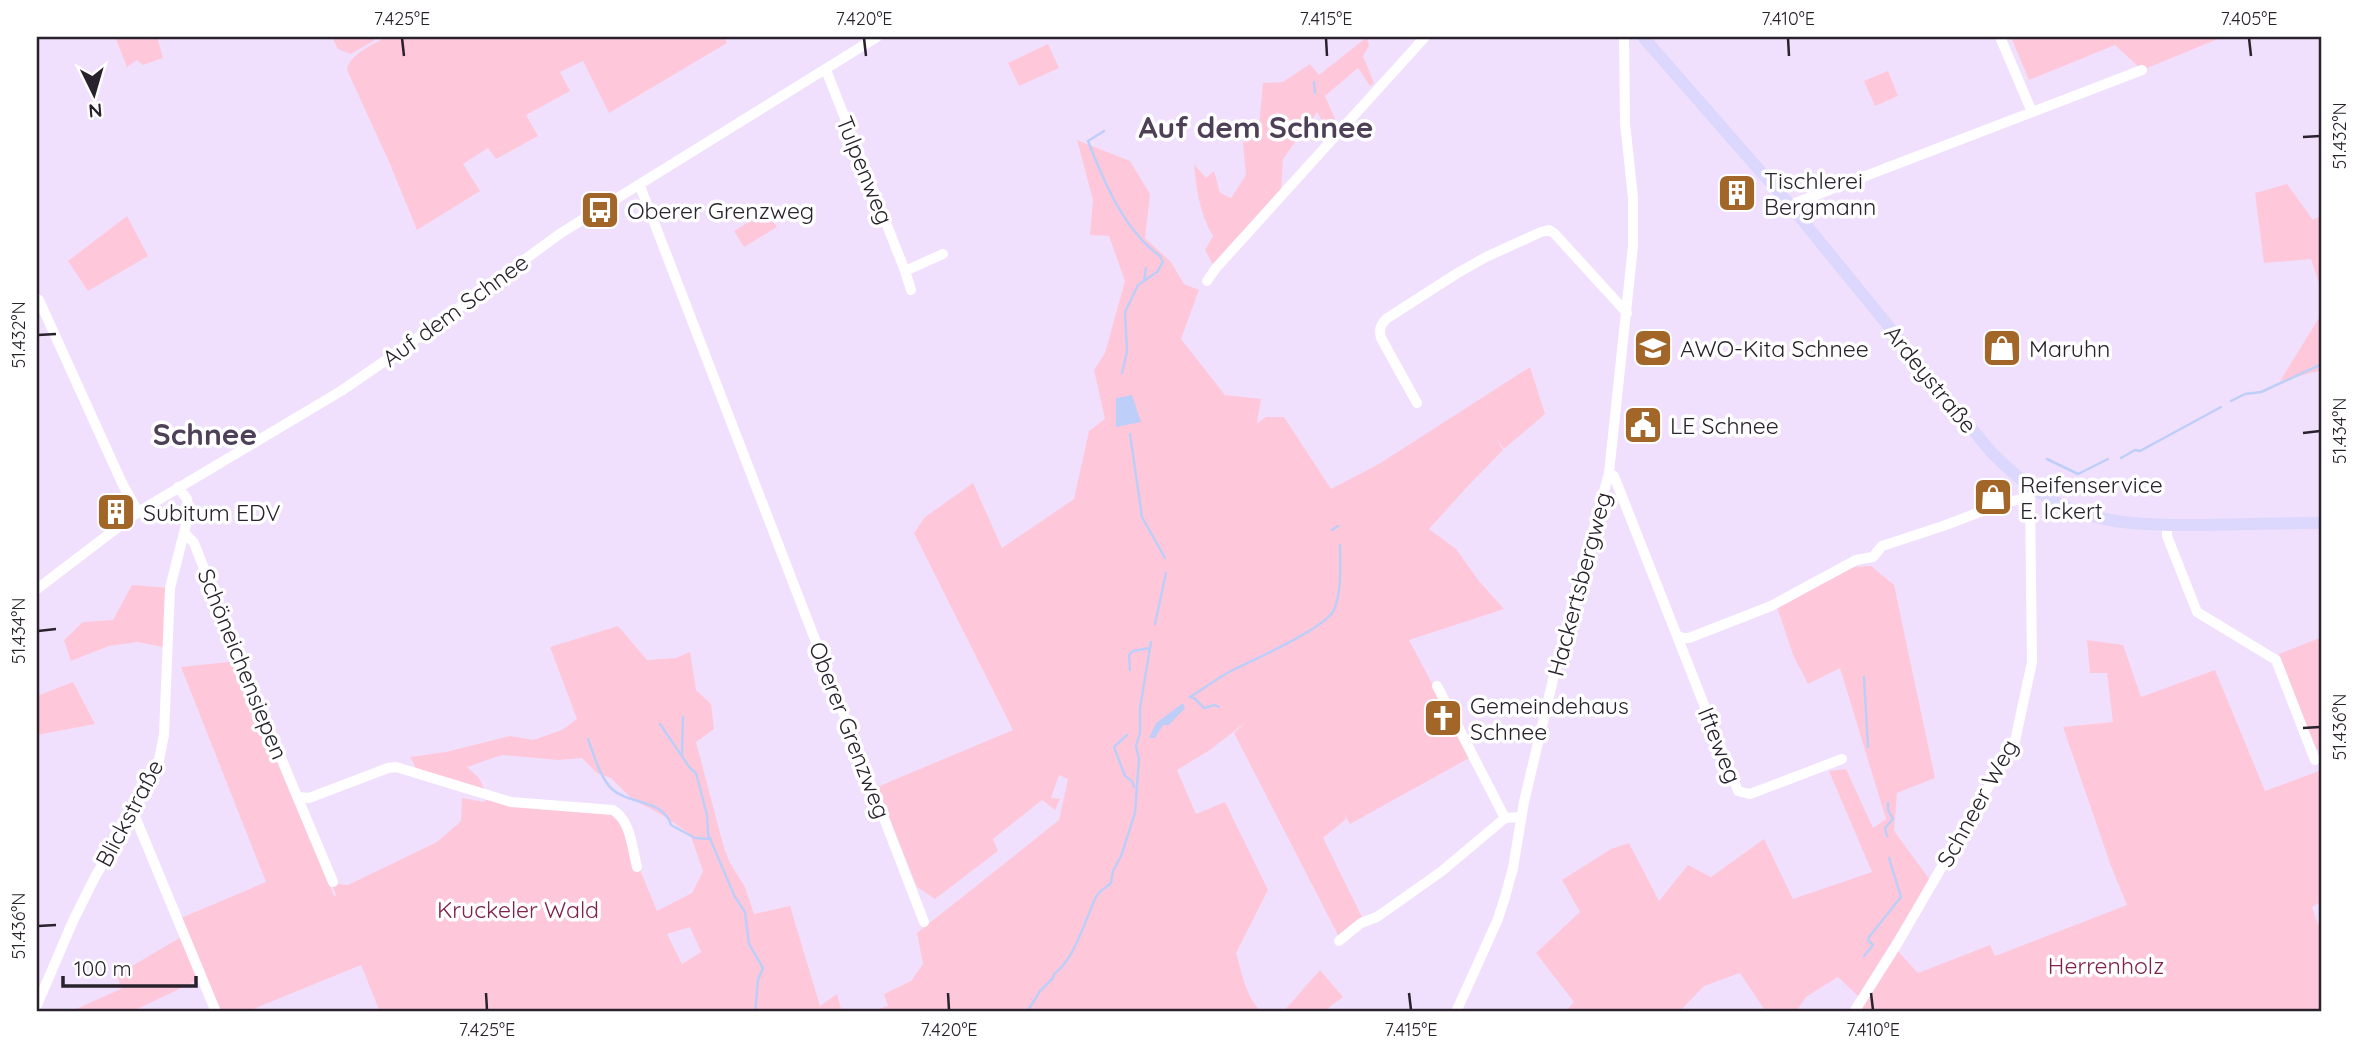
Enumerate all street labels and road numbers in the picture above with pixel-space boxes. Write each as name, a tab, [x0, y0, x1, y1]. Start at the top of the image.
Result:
street label: Tulpenweg	[830, 112, 900, 228]
street label: Auf dem Schnee	[376, 247, 534, 373]
street label: Ardeystraße	[1879, 319, 1983, 439]
street label: Hackertsbergweg	[1540, 489, 1618, 679]
street label: Schöneichensiepen	[191, 564, 295, 764]
street label: Oberer Grenzweg	[803, 637, 897, 823]
street label: Ifteweg	[1692, 703, 1748, 787]
street label: Schneer Weg	[1930, 734, 2024, 872]
street label: Blickstraße	[89, 754, 169, 872]

